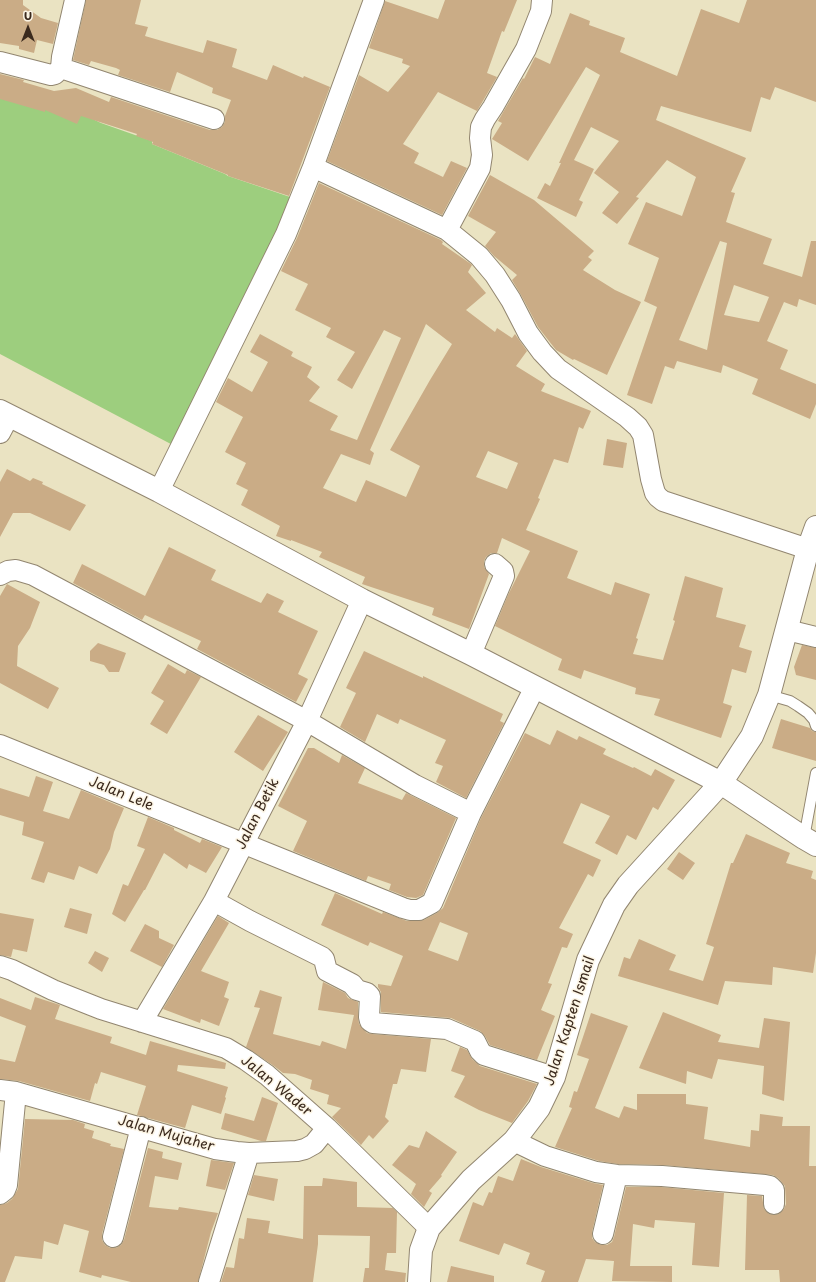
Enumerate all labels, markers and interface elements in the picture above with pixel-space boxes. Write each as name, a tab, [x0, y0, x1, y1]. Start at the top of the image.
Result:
text: U	[24, 7, 32, 24]
north arrow	[8, 8, 48, 48]
street label: Jalan Lele	[86, 773, 156, 815]
street label: Jalan Betik	[233, 776, 283, 852]
street label: Jalan Kapten Ismail	[541, 954, 599, 1088]
street label: Jalan Wader	[237, 1052, 315, 1120]
street label: Jalan Mujaher	[116, 1112, 216, 1156]

